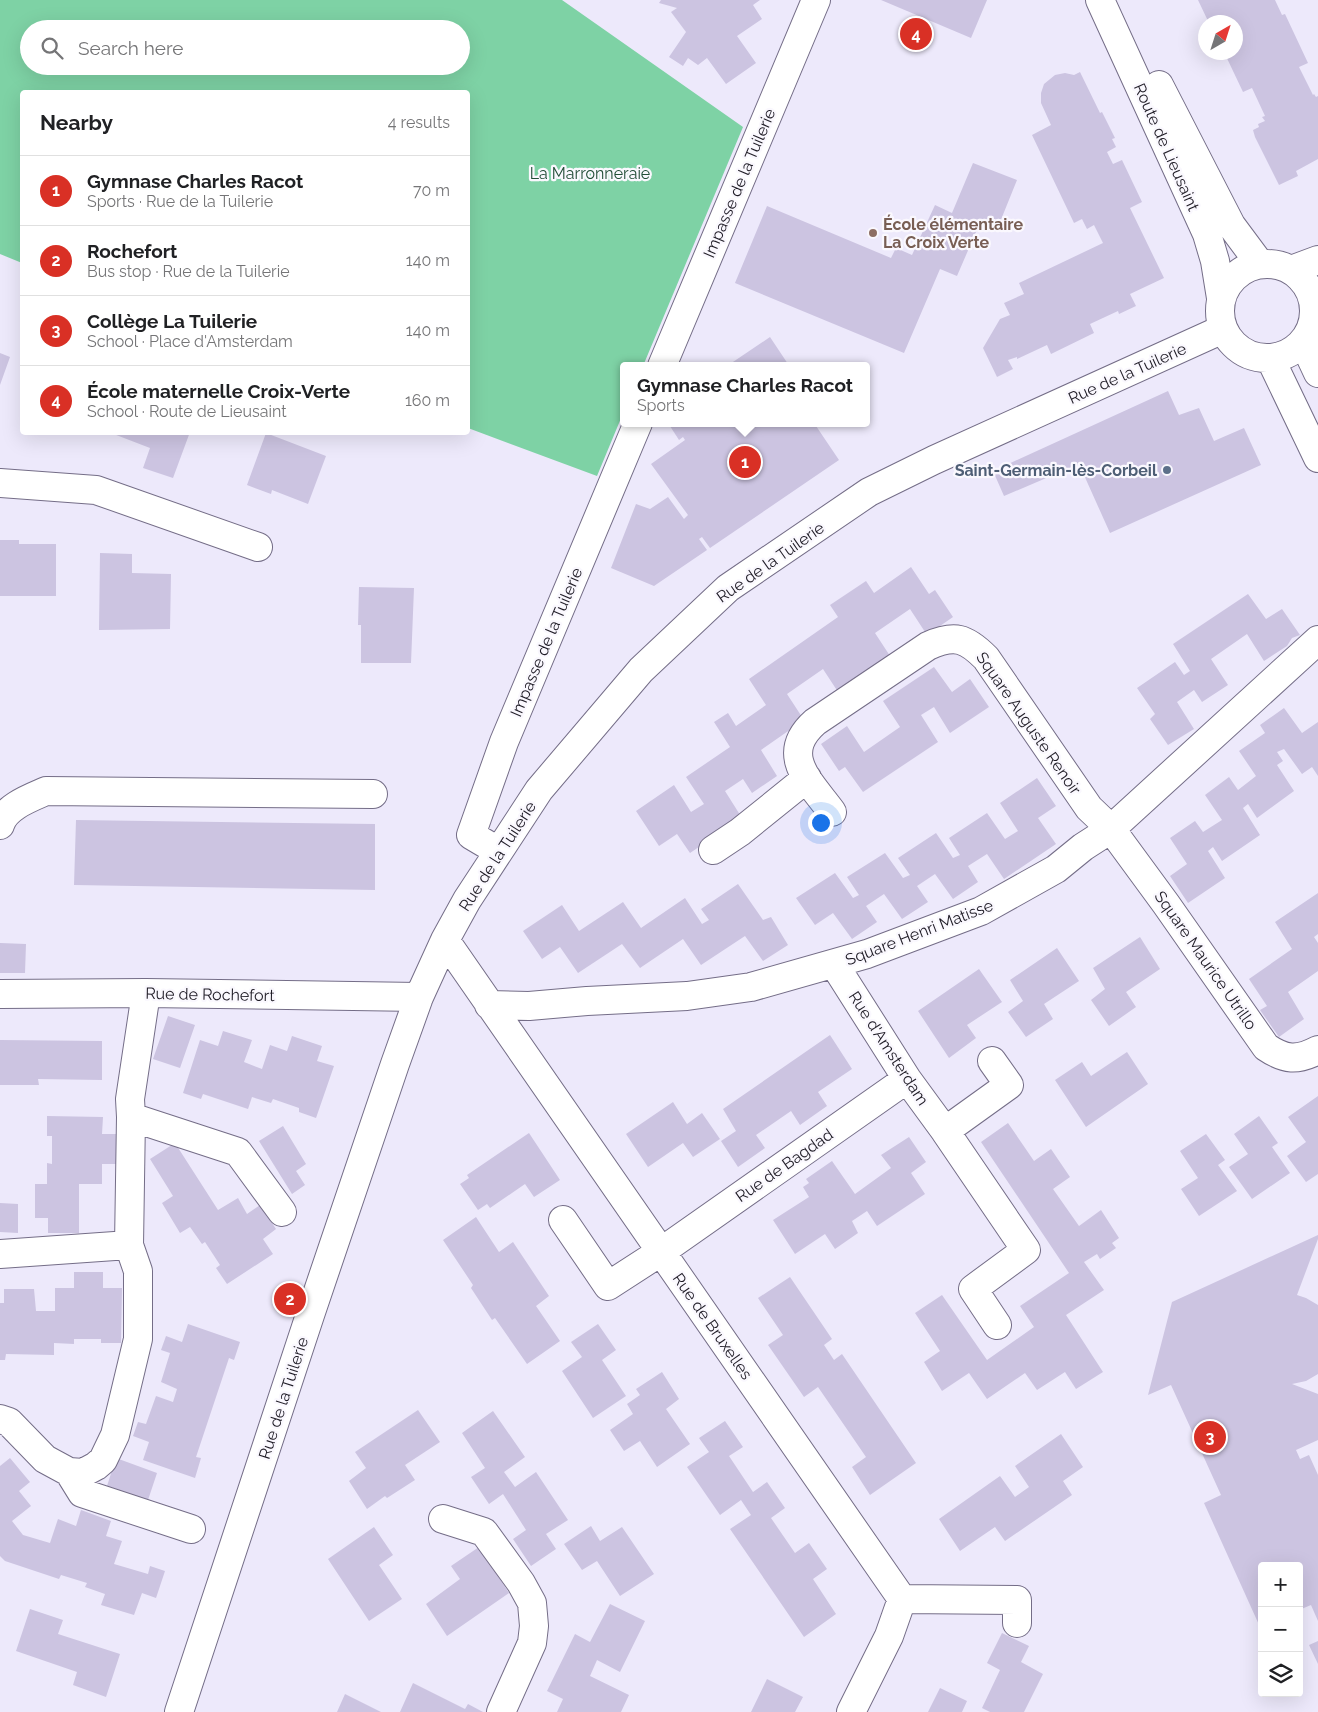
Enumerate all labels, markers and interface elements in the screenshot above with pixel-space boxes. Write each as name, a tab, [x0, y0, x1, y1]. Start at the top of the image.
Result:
pin: 4	[900, 15, 932, 53]
north arrow	[1198, 15, 1243, 60]
search box	[20, 20, 470, 75]
icon: search	[38, 34, 66, 62]
text: Search here	[78, 37, 184, 59]
street label: Route de Lieusaint	[1130, 80, 1203, 214]
street label: Impasse de la Tuilerie	[699, 106, 779, 261]
text: Nearby	[40, 110, 113, 135]
text: 4 results	[388, 113, 450, 132]
park label: La Marronneraie	[530, 164, 650, 183]
text: Gymnase Charles Racot	[87, 170, 303, 192]
text: 1	[52, 181, 60, 200]
text: 70 m	[413, 181, 450, 200]
text: Sports · Rue de la Tuilerie	[87, 192, 273, 211]
place label: École élémentaire La Croix Verte	[883, 214, 1023, 252]
marker: École élémentaire La Croix Verte	[867, 227, 879, 239]
text: Rochefort	[87, 240, 177, 262]
text: 2	[51, 251, 61, 270]
text: 140 m	[406, 251, 450, 270]
text: Bus stop · Rue de la Tuilerie	[87, 262, 290, 281]
text: Collège La Tuilerie	[87, 310, 257, 332]
text: 3	[52, 321, 60, 340]
text: 140 m	[406, 321, 450, 340]
text: School · Place d'Amsterdam	[87, 332, 293, 351]
street label: Rue de la Tuilerie	[1065, 339, 1189, 408]
popup	[620, 362, 870, 427]
text: Gymnase Charles Racot	[637, 374, 853, 396]
text: École maternelle Croix-Verte	[87, 380, 350, 402]
text: 4	[51, 391, 61, 410]
text: 160 m	[405, 391, 450, 410]
text: Sports	[637, 396, 685, 415]
text: School · Route de Lieusaint	[87, 402, 287, 421]
pin: 1	[729, 443, 761, 481]
place label: Saint-Germain-lès-Corbeil	[955, 461, 1158, 480]
marker: Saint-Germain-lès-Corbeil	[1161, 464, 1173, 476]
street label: Rue de la Tuilerie	[713, 518, 828, 607]
street label: Impasse de la Tuilerie	[506, 565, 586, 720]
street label: Square Auguste Renoir	[972, 648, 1085, 799]
street label: Rue de la Tuilerie	[455, 798, 540, 915]
your location	[808, 810, 834, 836]
street label: Square Maurice Utrillo	[1151, 887, 1261, 1033]
street label: Square Henri Matisse	[843, 896, 996, 969]
street label: Rue de Rochefort	[145, 984, 275, 1005]
street label: Rue d'Amsterdam	[845, 988, 932, 1109]
street label: Rue de Bagdad	[732, 1125, 837, 1206]
street label: Rue de Bruxelles	[669, 1269, 756, 1383]
pin: 2	[274, 1280, 306, 1318]
street label: Rue de la Tuilerie	[255, 1335, 312, 1462]
pin: 3	[1194, 1418, 1226, 1456]
map controls	[1258, 1562, 1303, 1697]
button: +	[1258, 1562, 1303, 1607]
button: −	[1258, 1607, 1303, 1652]
button: layers	[1258, 1652, 1303, 1697]

